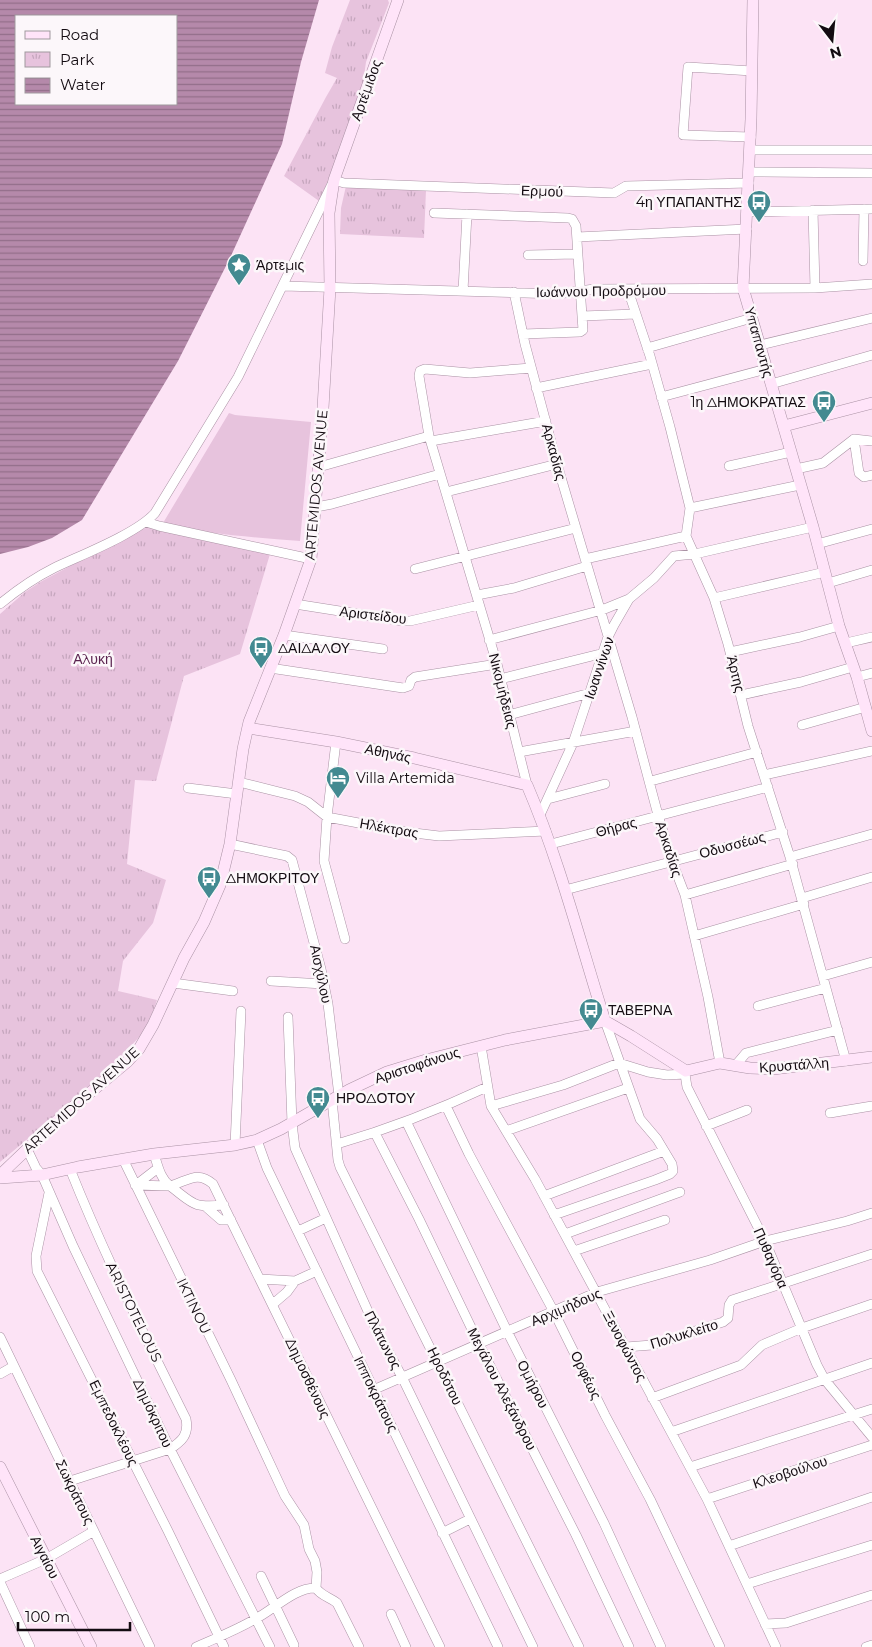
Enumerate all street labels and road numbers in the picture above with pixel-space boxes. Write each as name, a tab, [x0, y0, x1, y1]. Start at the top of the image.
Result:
street label: Αρτέμιδος	[347, 57, 385, 123]
street label: Ερμού	[521, 181, 563, 201]
street label: Ιωάννου Προδρόμου	[536, 281, 666, 301]
street label: Υπαπαντής	[740, 305, 778, 380]
street label: ARTEMIDOS AVENUE	[300, 409, 332, 561]
street label: Αρκαδίας	[538, 422, 570, 483]
street label: Αριστείδου	[339, 602, 407, 628]
street label: Ιωαννίνων	[580, 634, 618, 702]
street label: Νικομήδειας	[485, 651, 521, 731]
street label: Άρτης	[723, 654, 749, 694]
street label: Αθηνάς	[363, 739, 413, 767]
street label: Θήρας	[594, 813, 639, 841]
street label: Ηλέκτρας	[358, 814, 420, 842]
street label: Αρκαδίας	[651, 819, 687, 880]
street label: Οδυσσέως	[697, 828, 767, 862]
street label: Αισχύλου	[306, 943, 336, 1005]
street label: ARTEMIDOS AVENUE	[19, 1043, 143, 1157]
street label: Αριστοφάνους	[372, 1043, 462, 1087]
street label: Κρυστάλλη	[758, 1054, 830, 1076]
street label: Πυθαγόρα	[750, 1225, 792, 1291]
street label: ARISTOTELOUS	[102, 1259, 166, 1365]
street label: IKTINOU	[173, 1275, 215, 1337]
street label: Αρχιμήδους	[528, 1284, 604, 1330]
street label: Πλάτωνος	[361, 1308, 406, 1373]
street label: Ξενοφώντος	[599, 1308, 651, 1384]
street label: Πολυκλείτο	[648, 1315, 720, 1353]
street label: Μεγάλου Αλεξάνδρου	[463, 1325, 541, 1453]
street label: Δημοσθένους	[281, 1335, 335, 1421]
street label: Ηροδότου	[423, 1344, 467, 1408]
street label: Ορφέως	[567, 1348, 606, 1402]
street label: Ιπποκράτους	[350, 1353, 402, 1435]
street label: Ομήρου	[513, 1357, 553, 1411]
street label: Δημόκριτου	[129, 1376, 177, 1450]
street label: Εμπεδοκλέους	[85, 1377, 143, 1469]
street label: Κλεοβούλου	[750, 1451, 830, 1493]
street label: Σωκράτους	[52, 1457, 99, 1528]
street label: Αιγαίου	[27, 1532, 63, 1582]

